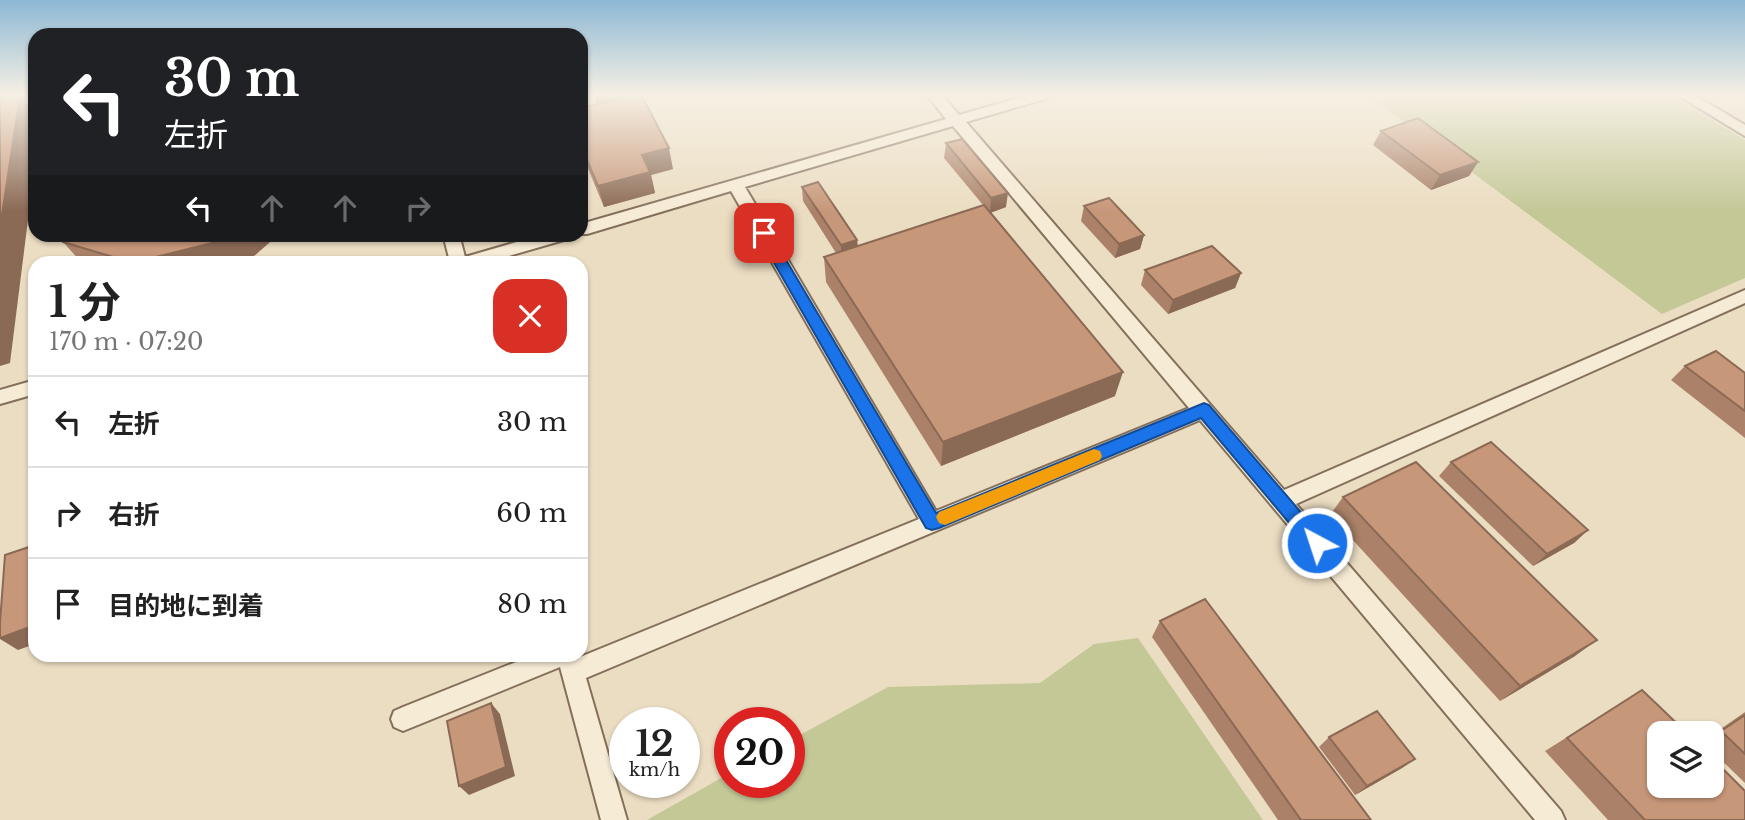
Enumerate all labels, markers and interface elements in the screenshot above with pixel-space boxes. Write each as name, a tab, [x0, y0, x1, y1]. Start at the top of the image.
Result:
text: 30 m	[164, 48, 299, 109]
icon: left	[49, 56, 140, 147]
text: 左折	[164, 115, 228, 155]
icon: left	[180, 189, 218, 227]
icon: ahead	[253, 189, 291, 227]
icon: ahead	[326, 189, 364, 227]
icon: right	[399, 189, 437, 227]
pin	[734, 203, 794, 263]
icon: arrive	[745, 214, 783, 252]
text: 1 分	[49, 276, 120, 328]
button: close	[493, 279, 567, 353]
text: 170 m · 07:20	[49, 328, 203, 356]
icon: left	[49, 403, 87, 441]
text: 30 m	[497, 406, 567, 438]
text: 左折	[108, 408, 160, 440]
icon: right	[49, 494, 87, 532]
text: 60 m	[496, 497, 567, 529]
text: 右折	[108, 499, 160, 531]
position arrow	[1280, 506, 1354, 580]
icon: arrive	[49, 585, 87, 623]
text: 80 m	[497, 588, 567, 620]
text: 目的地に到着	[108, 590, 264, 622]
speed limit sign: 20	[714, 707, 805, 798]
map controls	[1647, 721, 1724, 798]
button: layers	[1647, 721, 1724, 798]
text: 12	[635, 722, 674, 765]
text: km/h	[629, 759, 680, 781]

